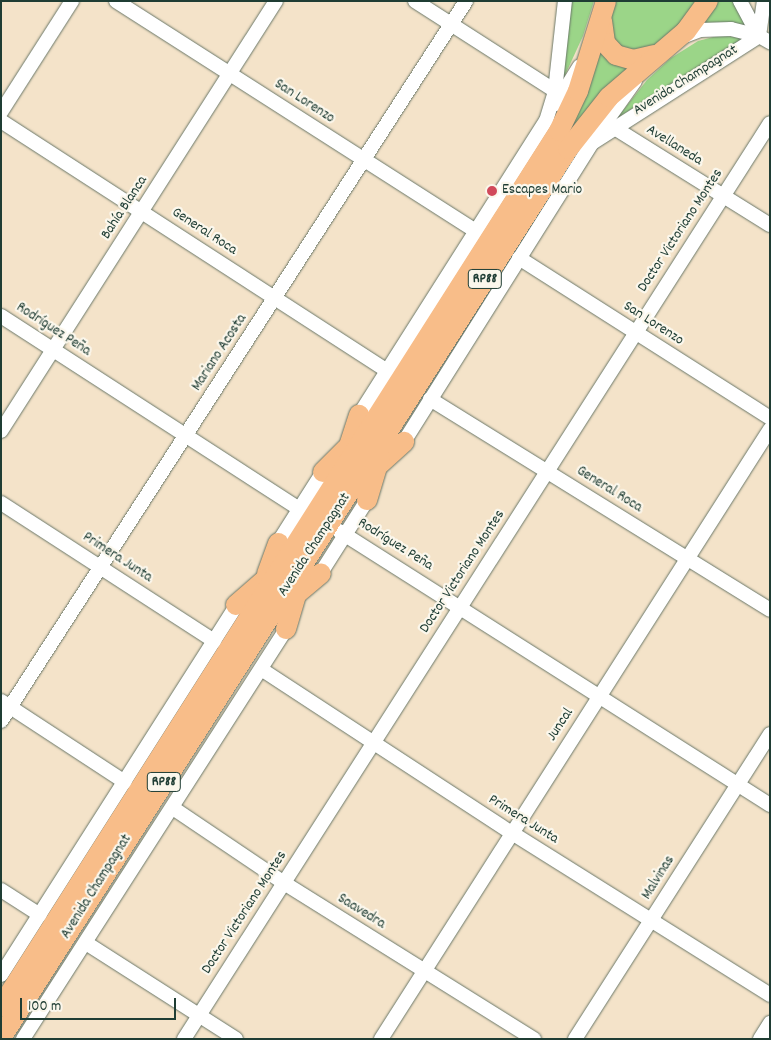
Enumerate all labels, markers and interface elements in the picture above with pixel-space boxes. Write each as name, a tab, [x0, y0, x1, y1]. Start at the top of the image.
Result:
street label: Avenida Champagnat	[630, 42, 742, 120]
street label: San Lorenzo	[270, 76, 338, 128]
street label: Avellaneda	[643, 122, 705, 170]
street label: Doctor Victoriano Montes	[634, 166, 728, 296]
street label: Bahía Blanca	[98, 173, 152, 243]
place label: Escapes Mario	[502, 182, 582, 200]
marker: Escapes Mario	[486, 185, 498, 197]
street label: General Roca	[168, 204, 240, 260]
road number: RP88	[468, 268, 502, 290]
street label: San Lorenzo	[619, 298, 687, 350]
street label: Rodríguez Peña	[12, 299, 94, 361]
street label: Mariano Acosta	[188, 311, 252, 395]
street label: General Roca	[573, 463, 645, 517]
street label: Avenida Champagnat	[275, 490, 355, 600]
street label: Doctor Victoriano Montes	[416, 507, 510, 637]
street label: Rodríguez Peña	[354, 515, 436, 575]
street label: Primera Junta	[79, 529, 155, 587]
street label: Juncal	[544, 705, 578, 745]
road number: RP88	[146, 770, 182, 794]
street label: Primera Junta	[485, 791, 561, 849]
street label: Avenida Champagnat	[58, 831, 136, 943]
street label: Doctor Victoriano Montes	[198, 848, 292, 978]
street label: Malvinas	[638, 853, 680, 903]
street label: Saavedra	[334, 890, 388, 934]
scale bar	[22, 988, 179, 1020]
text: 100 m	[28, 996, 61, 1018]

